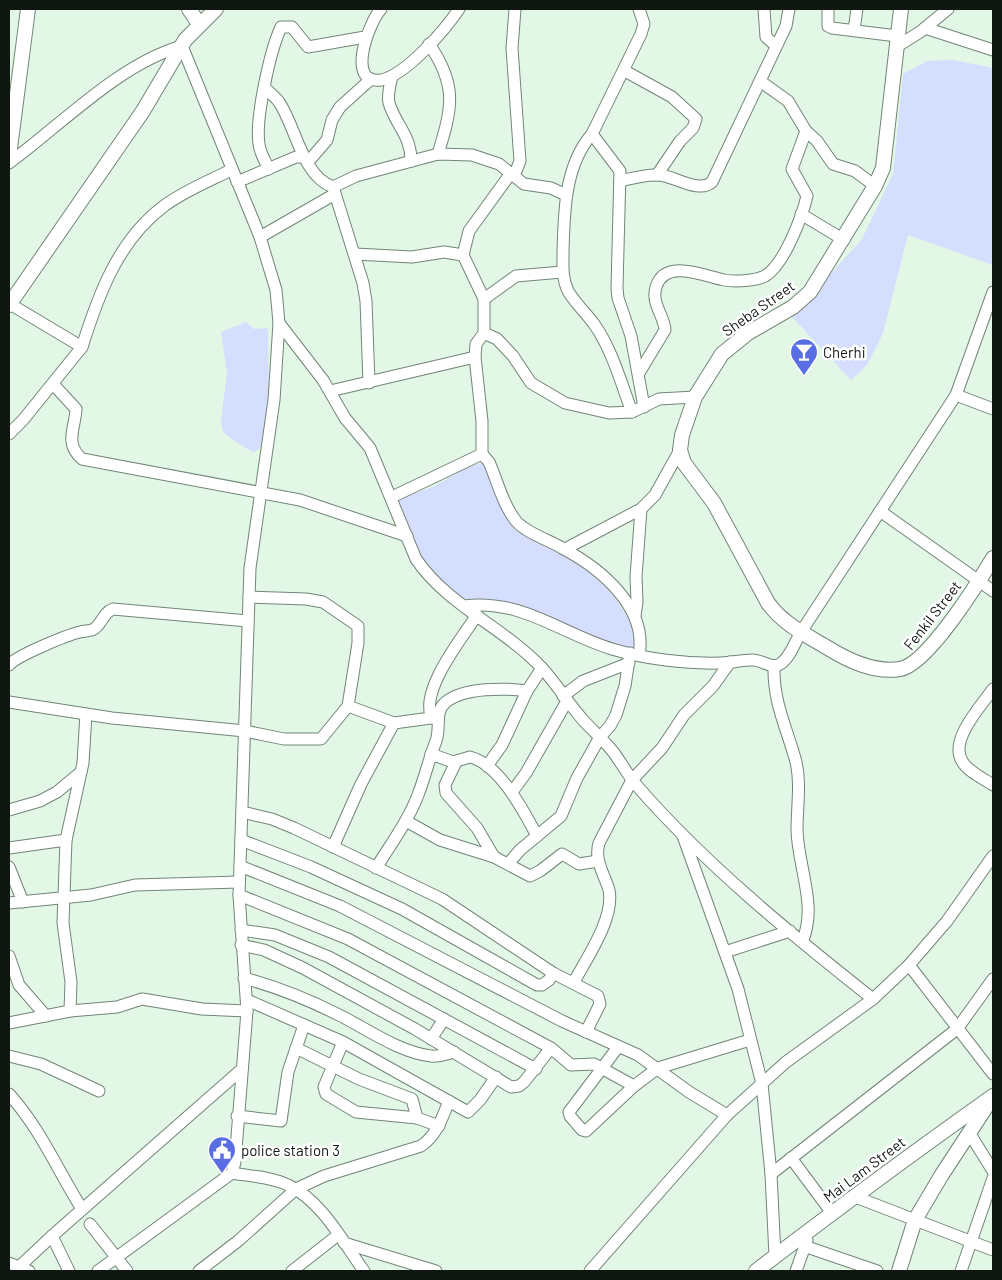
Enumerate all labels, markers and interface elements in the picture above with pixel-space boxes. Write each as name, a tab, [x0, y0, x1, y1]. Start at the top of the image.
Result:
street label: Sheba Street	[718, 276, 798, 340]
bar icon: Cherhi	[789, 337, 819, 376]
place label: Cherhi	[823, 343, 865, 361]
street label: Fenkil Street	[899, 577, 965, 653]
street label: Mai Lam Street	[820, 1132, 908, 1206]
public building icon: police station 3	[207, 1135, 237, 1174]
place label: police station 3	[241, 1141, 340, 1159]

